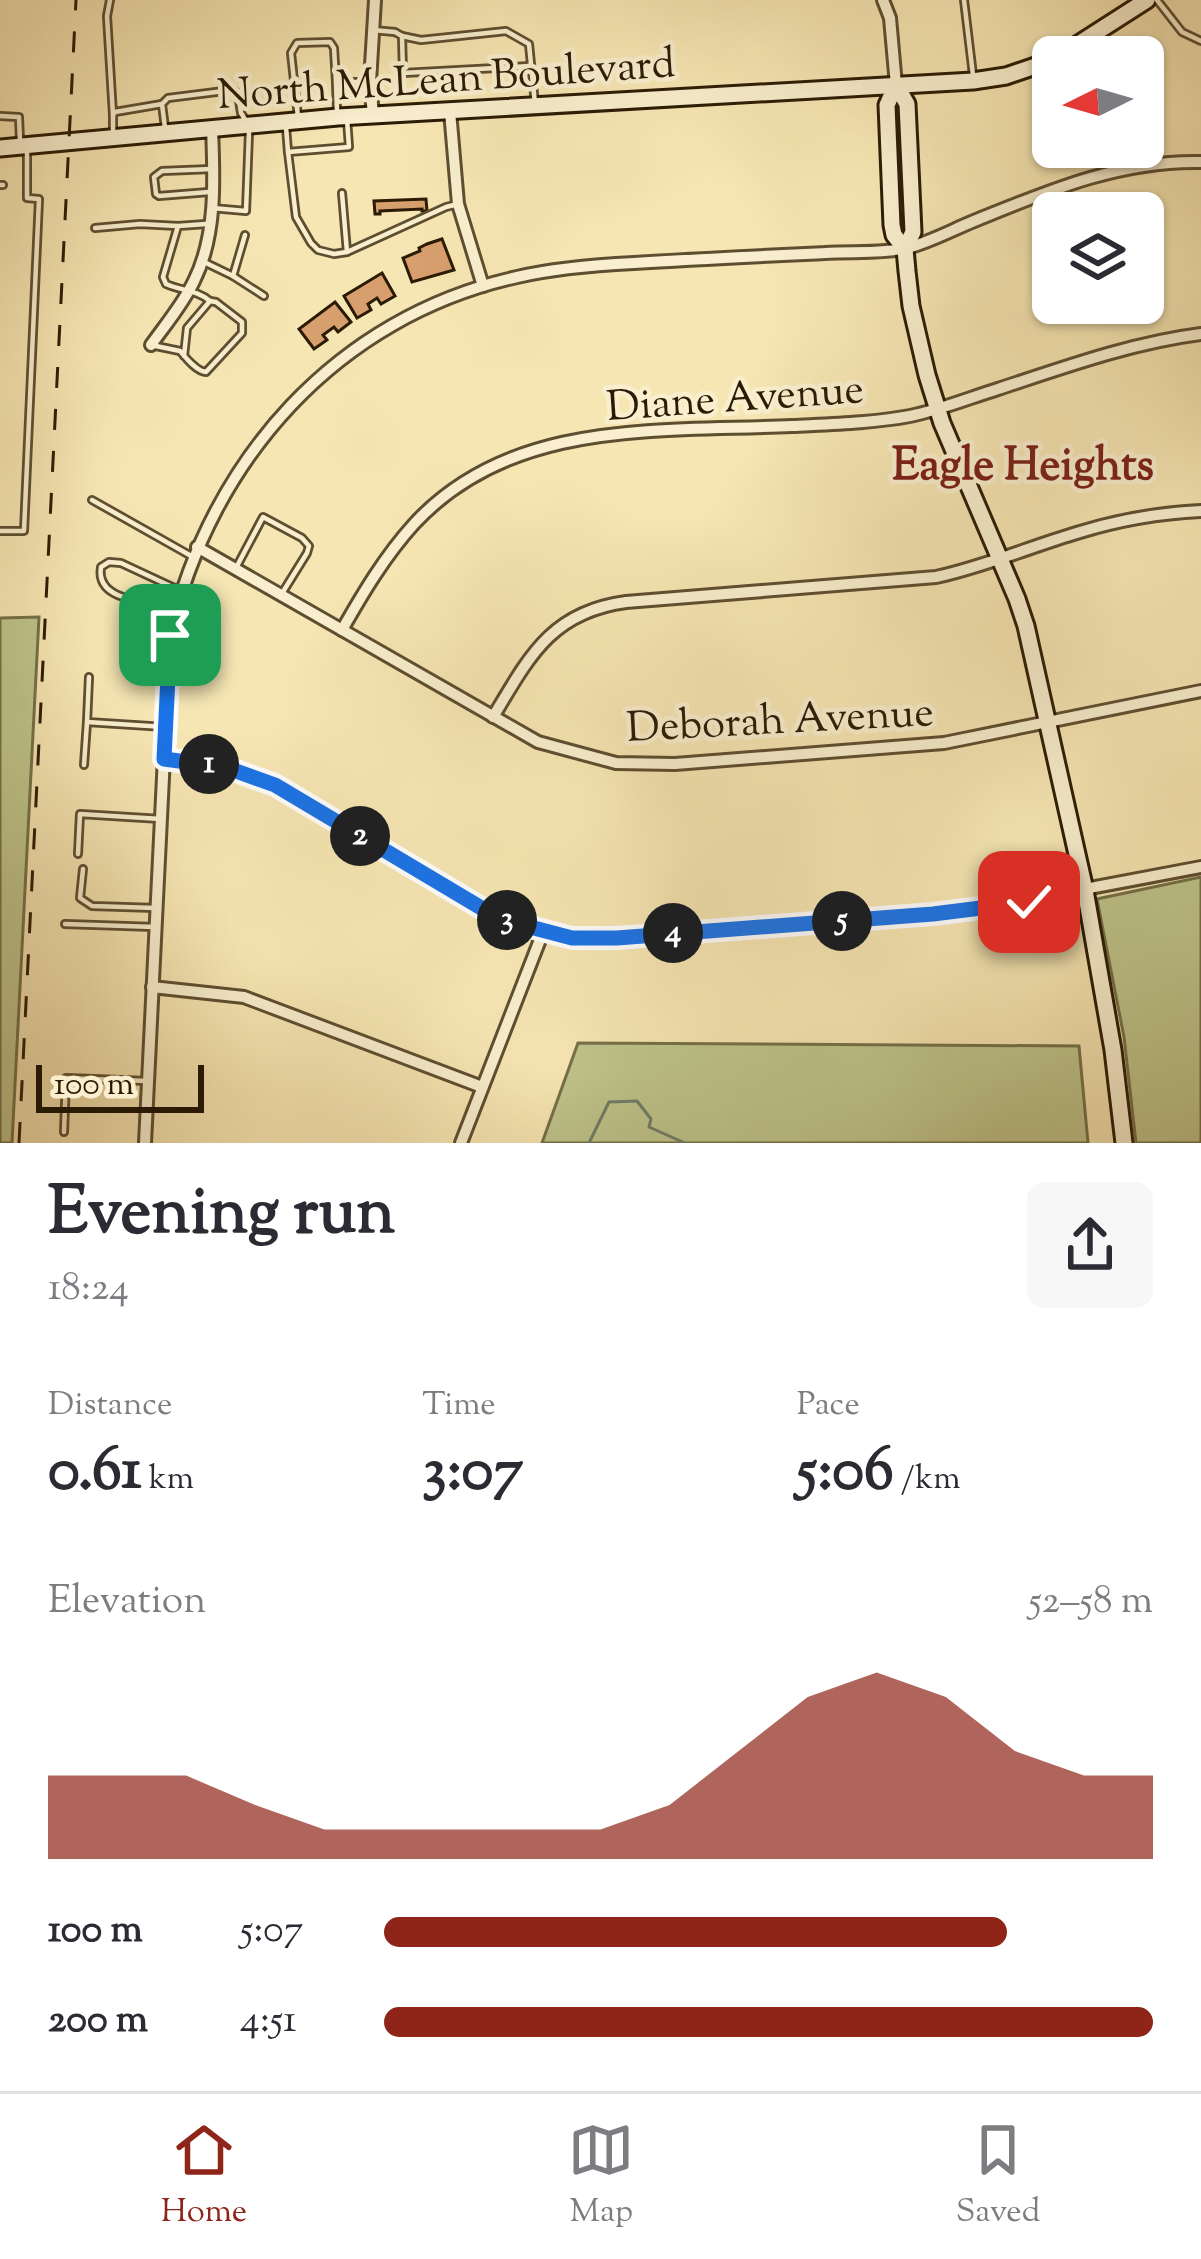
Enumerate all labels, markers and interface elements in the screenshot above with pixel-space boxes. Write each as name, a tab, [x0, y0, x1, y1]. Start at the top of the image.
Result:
street label: North McLean Boulevard	[215, 36, 677, 128]
north arrow	[1032, 36, 1164, 168]
map controls	[1032, 36, 1164, 324]
button: layers	[1032, 192, 1164, 324]
street label: Diane Avenue	[605, 362, 866, 440]
district label: Eagle Heights	[892, 436, 1154, 501]
pin	[119, 584, 221, 686]
icon: arrive	[137, 602, 203, 668]
street label: Deborah Avenue	[625, 685, 935, 761]
pin: 1	[179, 734, 239, 794]
text: 1	[203, 740, 215, 788]
pin: 2	[330, 806, 390, 866]
text: 2	[352, 812, 368, 860]
pin	[978, 851, 1080, 953]
icon: check	[996, 869, 1062, 935]
pin: 3	[477, 890, 537, 950]
pin: 5	[812, 891, 872, 951]
text: 3	[500, 896, 514, 944]
text: 5	[836, 897, 848, 945]
pin: 4	[643, 903, 703, 963]
text: 4	[665, 909, 681, 957]
scale bar	[36, 1059, 204, 1112]
text: 100 m	[54, 1062, 134, 1110]
text: Evening run	[48, 1169, 395, 1264]
button: share	[1027, 1182, 1153, 1308]
text: 18:24	[48, 1262, 129, 1318]
text: Distance	[48, 1382, 172, 1430]
text: Time	[422, 1382, 496, 1430]
text: Pace	[797, 1382, 860, 1430]
text: 0.61	[48, 1430, 142, 1517]
text: 3:07	[422, 1430, 523, 1517]
text: 5:06	[797, 1430, 894, 1517]
text: km	[142, 1456, 194, 1504]
text: /km	[894, 1456, 960, 1504]
text: Elevation	[48, 1575, 206, 1631]
text: 52–58 m	[1029, 1575, 1153, 1631]
text: 100 m	[48, 1904, 143, 1960]
text: 5:07	[240, 1904, 303, 1960]
text: 200 m	[48, 1994, 148, 2050]
text: 4:51	[240, 1994, 296, 2050]
tab: Home	[161, 2117, 247, 2237]
tab: Map	[568, 2117, 634, 2237]
tab: Saved	[956, 2117, 1040, 2237]

